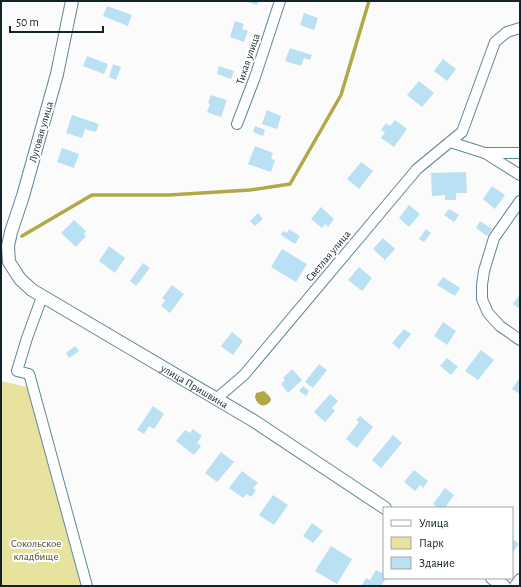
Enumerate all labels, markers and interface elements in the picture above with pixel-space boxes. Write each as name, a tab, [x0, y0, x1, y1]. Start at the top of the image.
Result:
scale bar	[10, 8, 103, 34]
text: 50 m	[16, 16, 39, 28]
street label: Тихая улица	[234, 32, 262, 86]
street label: Луговая улица	[27, 100, 55, 164]
street label: Светлая улица	[304, 228, 352, 284]
street label: улица Пришвина	[158, 362, 230, 410]
legend	[383, 507, 513, 579]
text: Улица	[419, 517, 449, 529]
text: Парк	[419, 537, 444, 549]
park label: Сокольское кладбище	[11, 538, 61, 562]
text: Здание	[419, 557, 455, 569]

